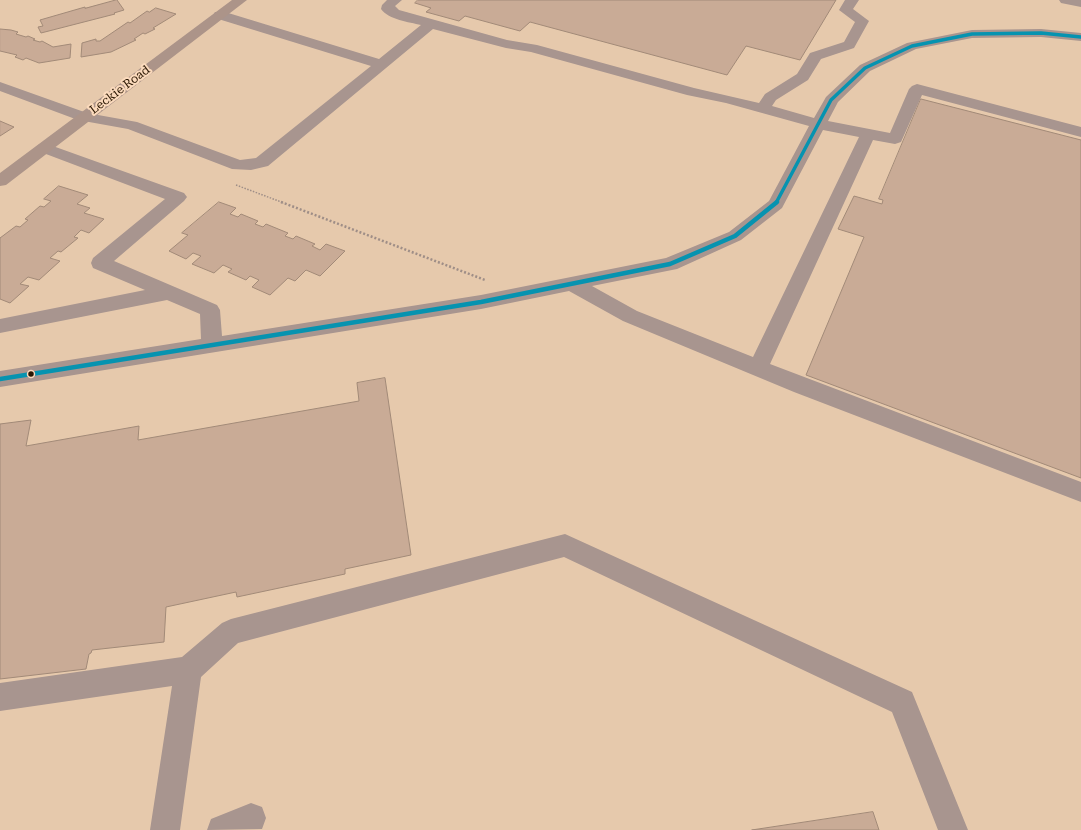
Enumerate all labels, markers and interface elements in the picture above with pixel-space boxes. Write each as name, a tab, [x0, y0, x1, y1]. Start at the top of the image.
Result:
street label: Leckie Road	[87, 63, 153, 117]
unlabelled marker	[26, 369, 36, 379]

